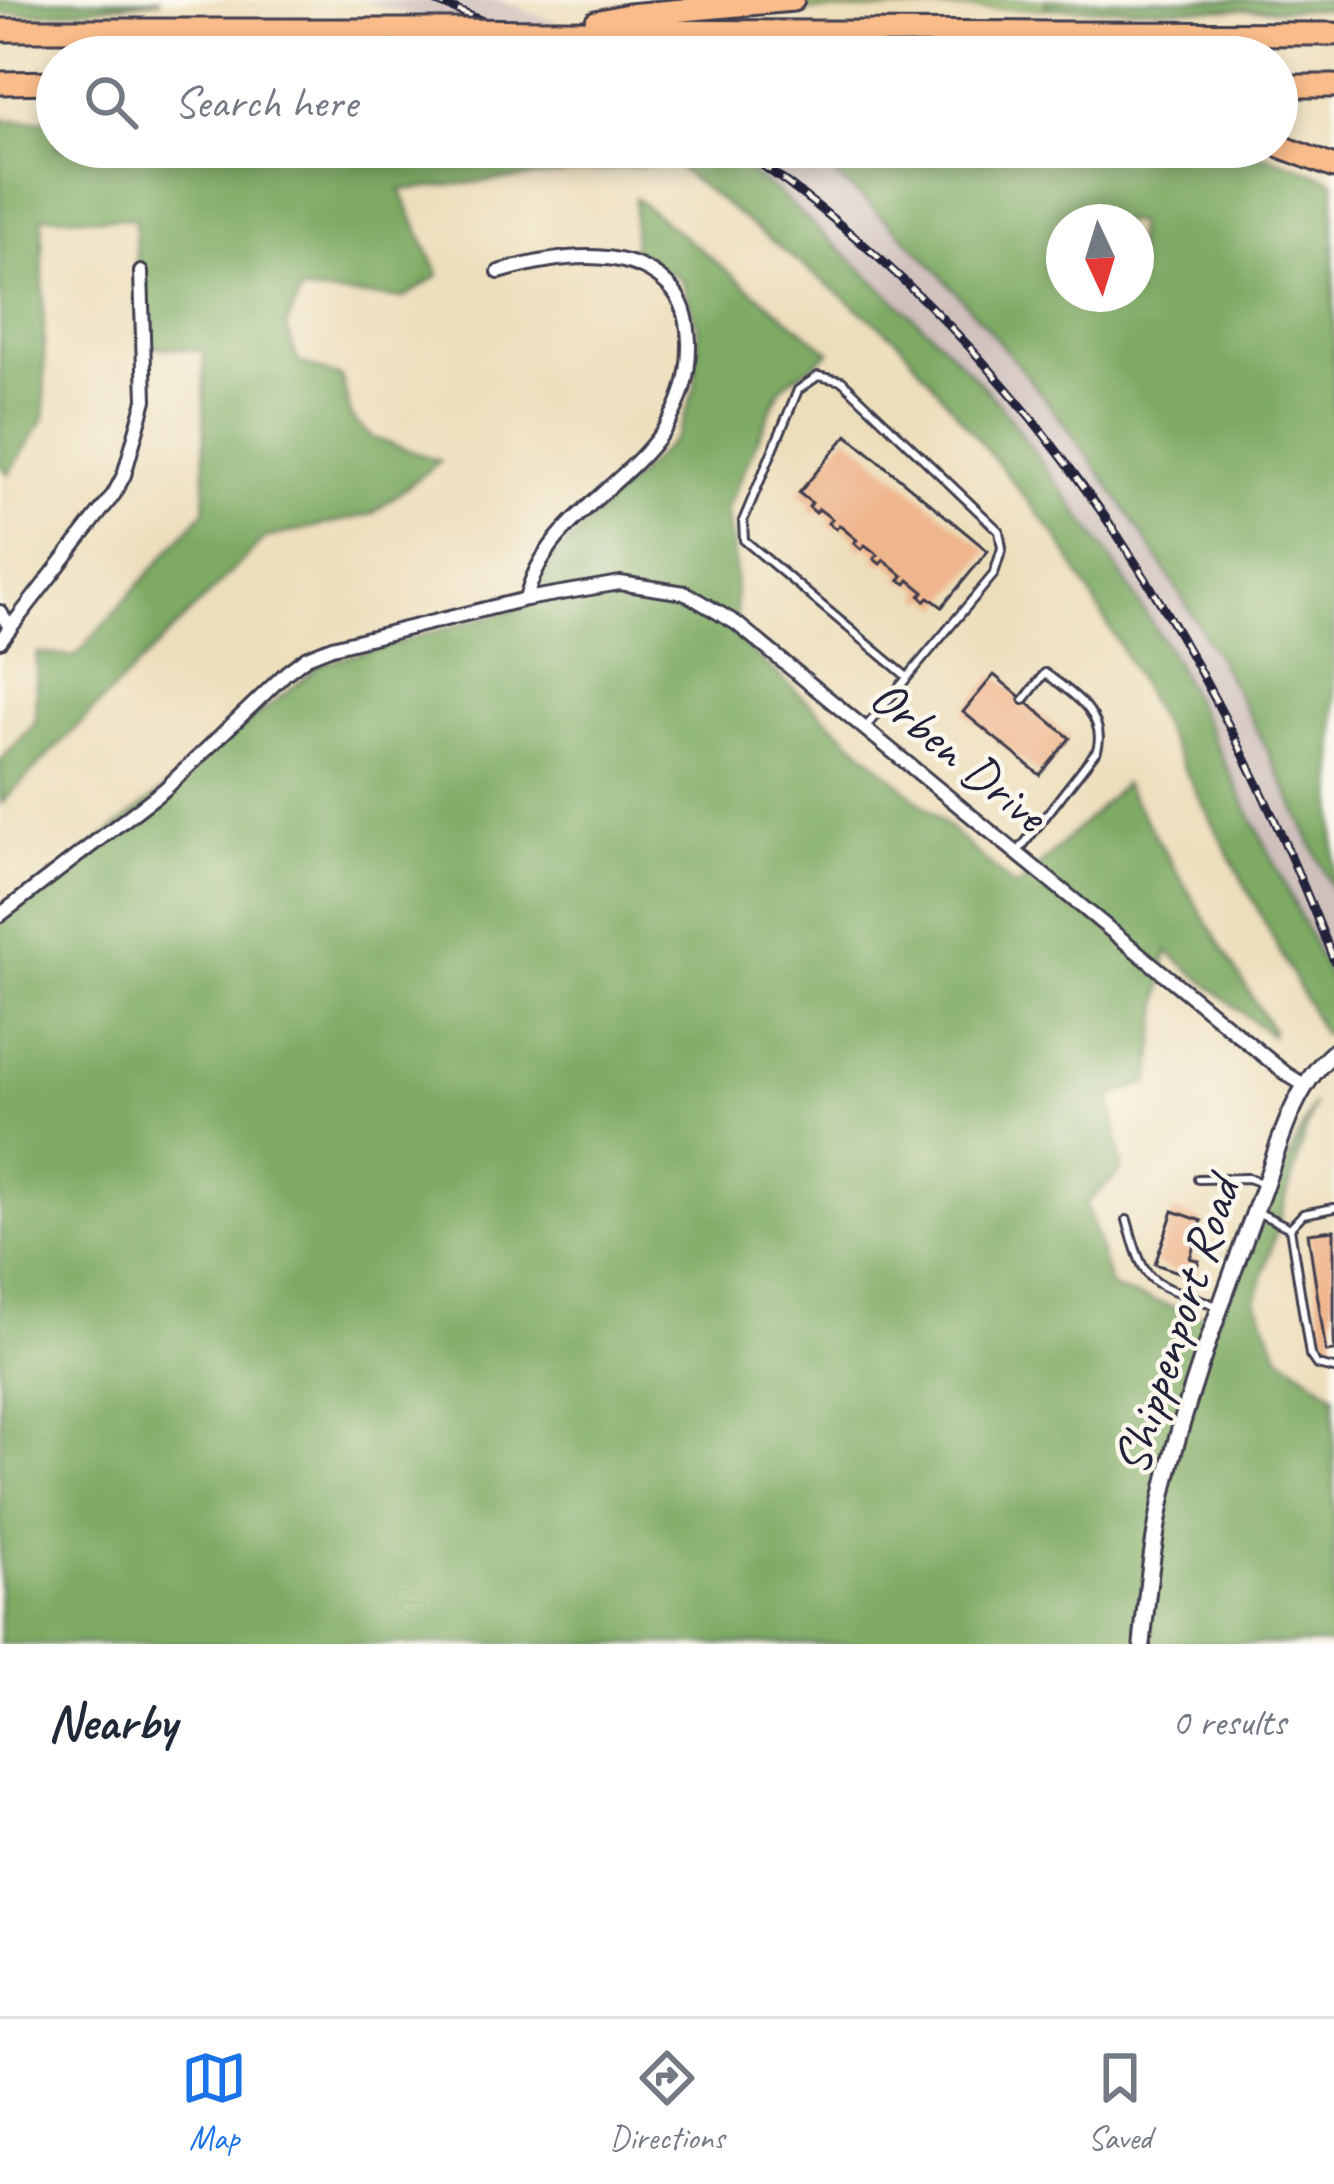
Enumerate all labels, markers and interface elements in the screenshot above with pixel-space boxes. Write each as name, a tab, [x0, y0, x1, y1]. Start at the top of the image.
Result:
search box	[36, 36, 1298, 168]
icon: search	[78, 69, 144, 135]
text: Search here	[174, 74, 357, 131]
north arrow	[1046, 204, 1154, 312]
street label: Orben Drive	[858, 664, 1063, 848]
street label: Shippenport Road	[1098, 1162, 1256, 1482]
text: Nearby	[48, 1690, 176, 1754]
text: 0 results	[1172, 1698, 1286, 1747]
tab: Map	[181, 2045, 247, 2159]
tab: Directions	[610, 2045, 724, 2159]
tab: Saved	[1087, 2045, 1153, 2159]

